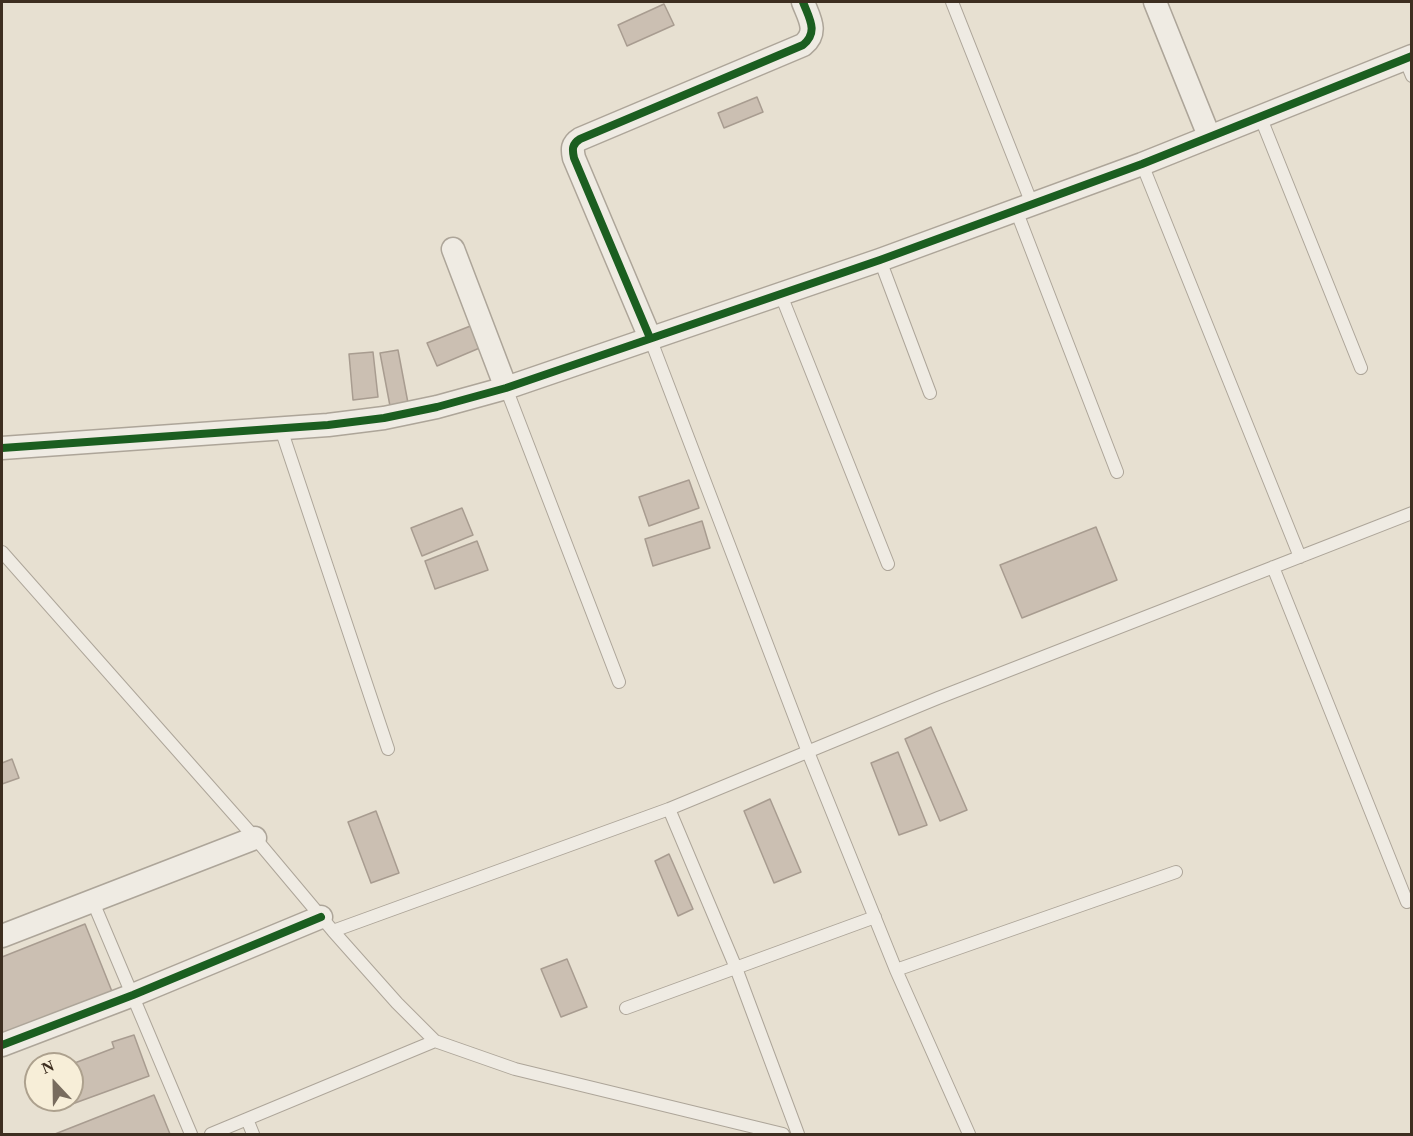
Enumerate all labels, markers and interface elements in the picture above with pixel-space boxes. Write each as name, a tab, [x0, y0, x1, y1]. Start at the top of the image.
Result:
north arrow	[24, 1052, 84, 1112]
text: N	[39, 1057, 56, 1077]

